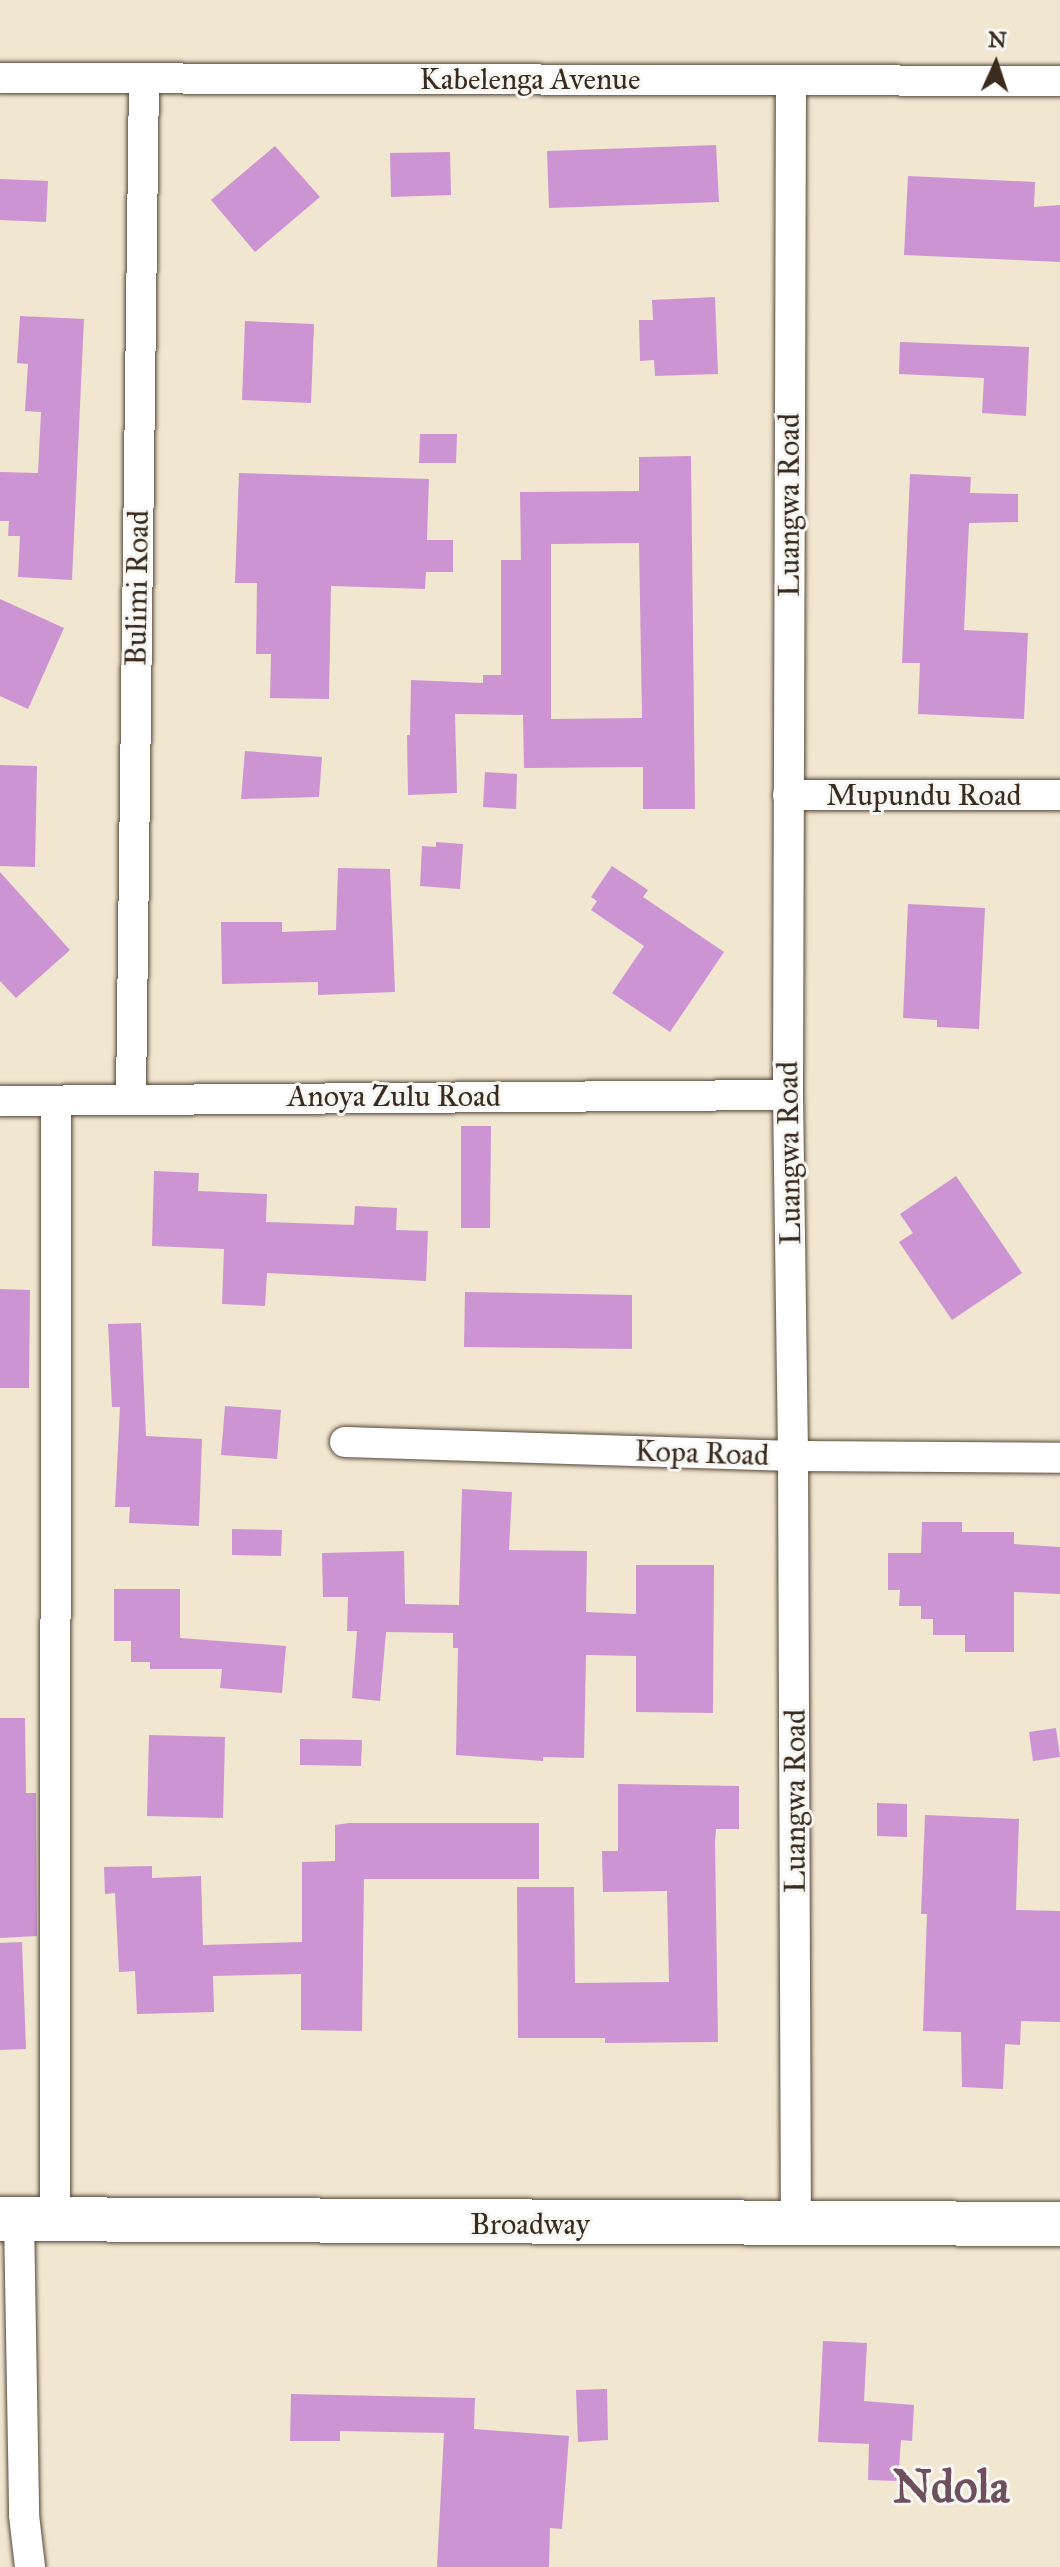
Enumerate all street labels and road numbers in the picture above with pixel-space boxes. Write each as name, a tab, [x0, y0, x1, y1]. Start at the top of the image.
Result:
street label: Kabelenga Avenue	[420, 61, 640, 97]
street label: Luangwa Road	[771, 413, 807, 597]
street label: Bulimi Road	[118, 510, 156, 666]
street label: Mupundu Road	[826, 777, 1022, 813]
street label: Luangwa Road	[769, 1061, 809, 1245]
street label: Anoya Zulu Road	[287, 1078, 501, 1114]
street label: Kopa Road	[634, 1433, 770, 1473]
street label: Luangwa Road	[777, 1709, 813, 1893]
street label: Broadway	[470, 2206, 590, 2242]

